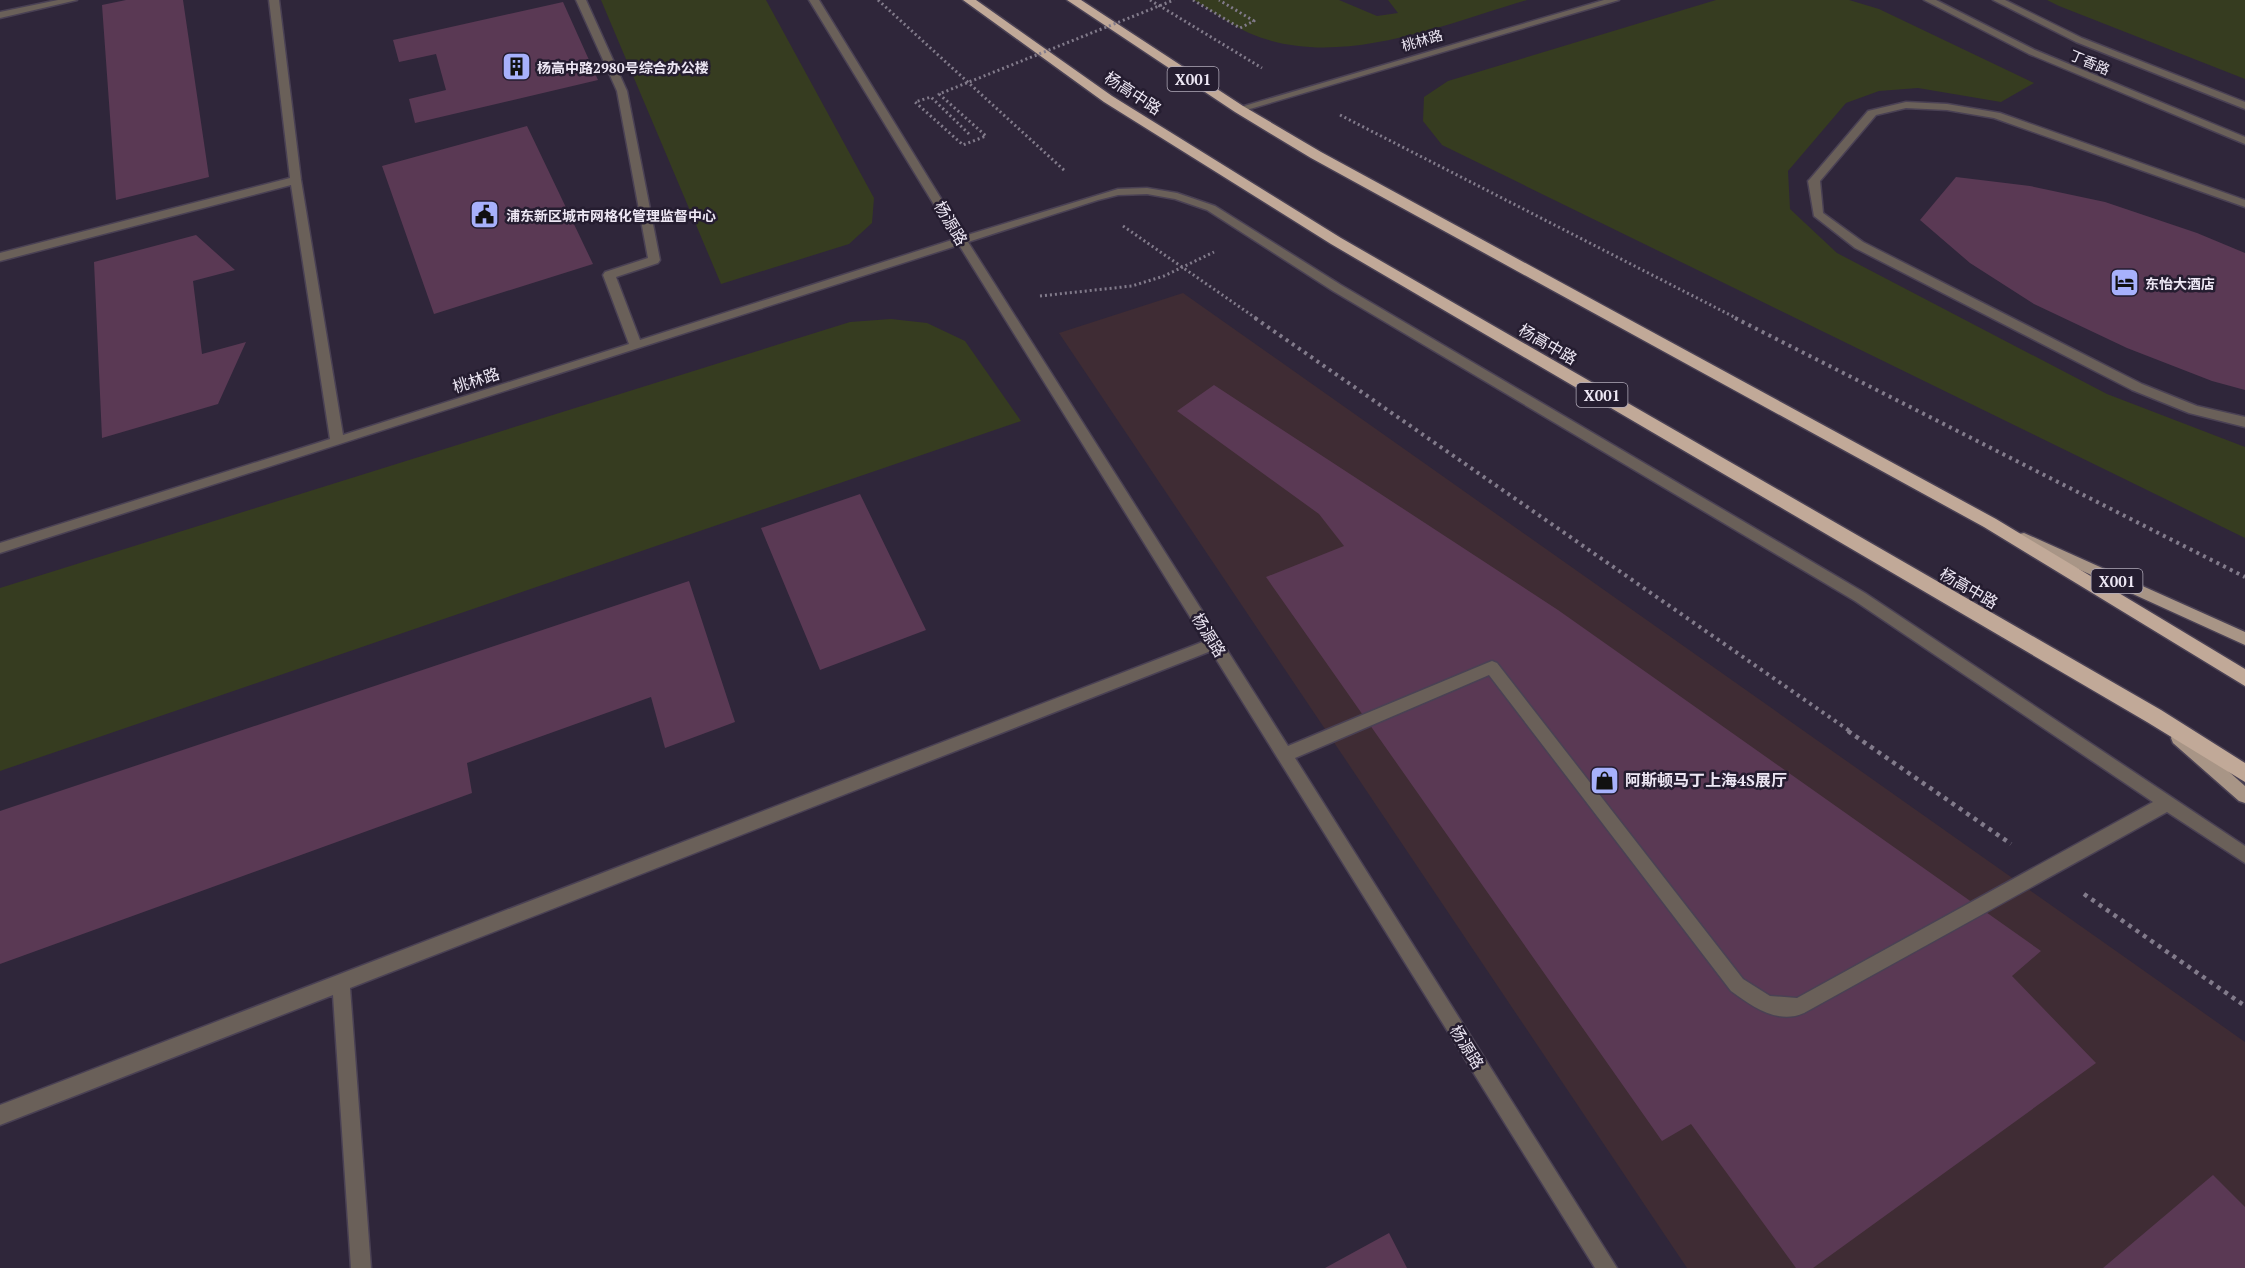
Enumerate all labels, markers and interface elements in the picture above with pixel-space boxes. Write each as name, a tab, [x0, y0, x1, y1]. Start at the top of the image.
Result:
street label: 桃林路	[1399, 25, 1445, 55]
street label: 丁香路	[2067, 45, 2113, 79]
building icon: 杨高中路2980号综合办公楼	[500, 51, 532, 83]
place label: 杨高中路2980号综合办公楼	[537, 58, 709, 77]
street label: 杨高中路	[1100, 66, 1166, 120]
road number: X001	[1168, 67, 1218, 91]
street label: 杨源路	[929, 197, 973, 249]
public building icon: 浦东新区城市网格化管理监督中心	[469, 199, 501, 231]
place label: 浦东新区城市网格化管理监督中心	[506, 206, 716, 225]
hotel icon: 东怡大酒店	[2108, 267, 2140, 299]
place label: 东怡大酒店	[2145, 274, 2215, 293]
street label: 杨高中路	[1515, 318, 1581, 370]
street label: 桃林路	[450, 362, 502, 398]
road number: X001	[1576, 383, 1628, 407]
street label: 杨高中路	[1936, 562, 2002, 614]
road number: X001	[2092, 569, 2142, 593]
street label: 杨源路	[1187, 609, 1231, 661]
shop icon: 阿斯顿马丁上海4S展厅	[1588, 764, 1620, 796]
place label: 阿斯顿马丁上海4S展厅	[1625, 769, 1787, 791]
street label: 杨源路	[1445, 1021, 1489, 1073]

